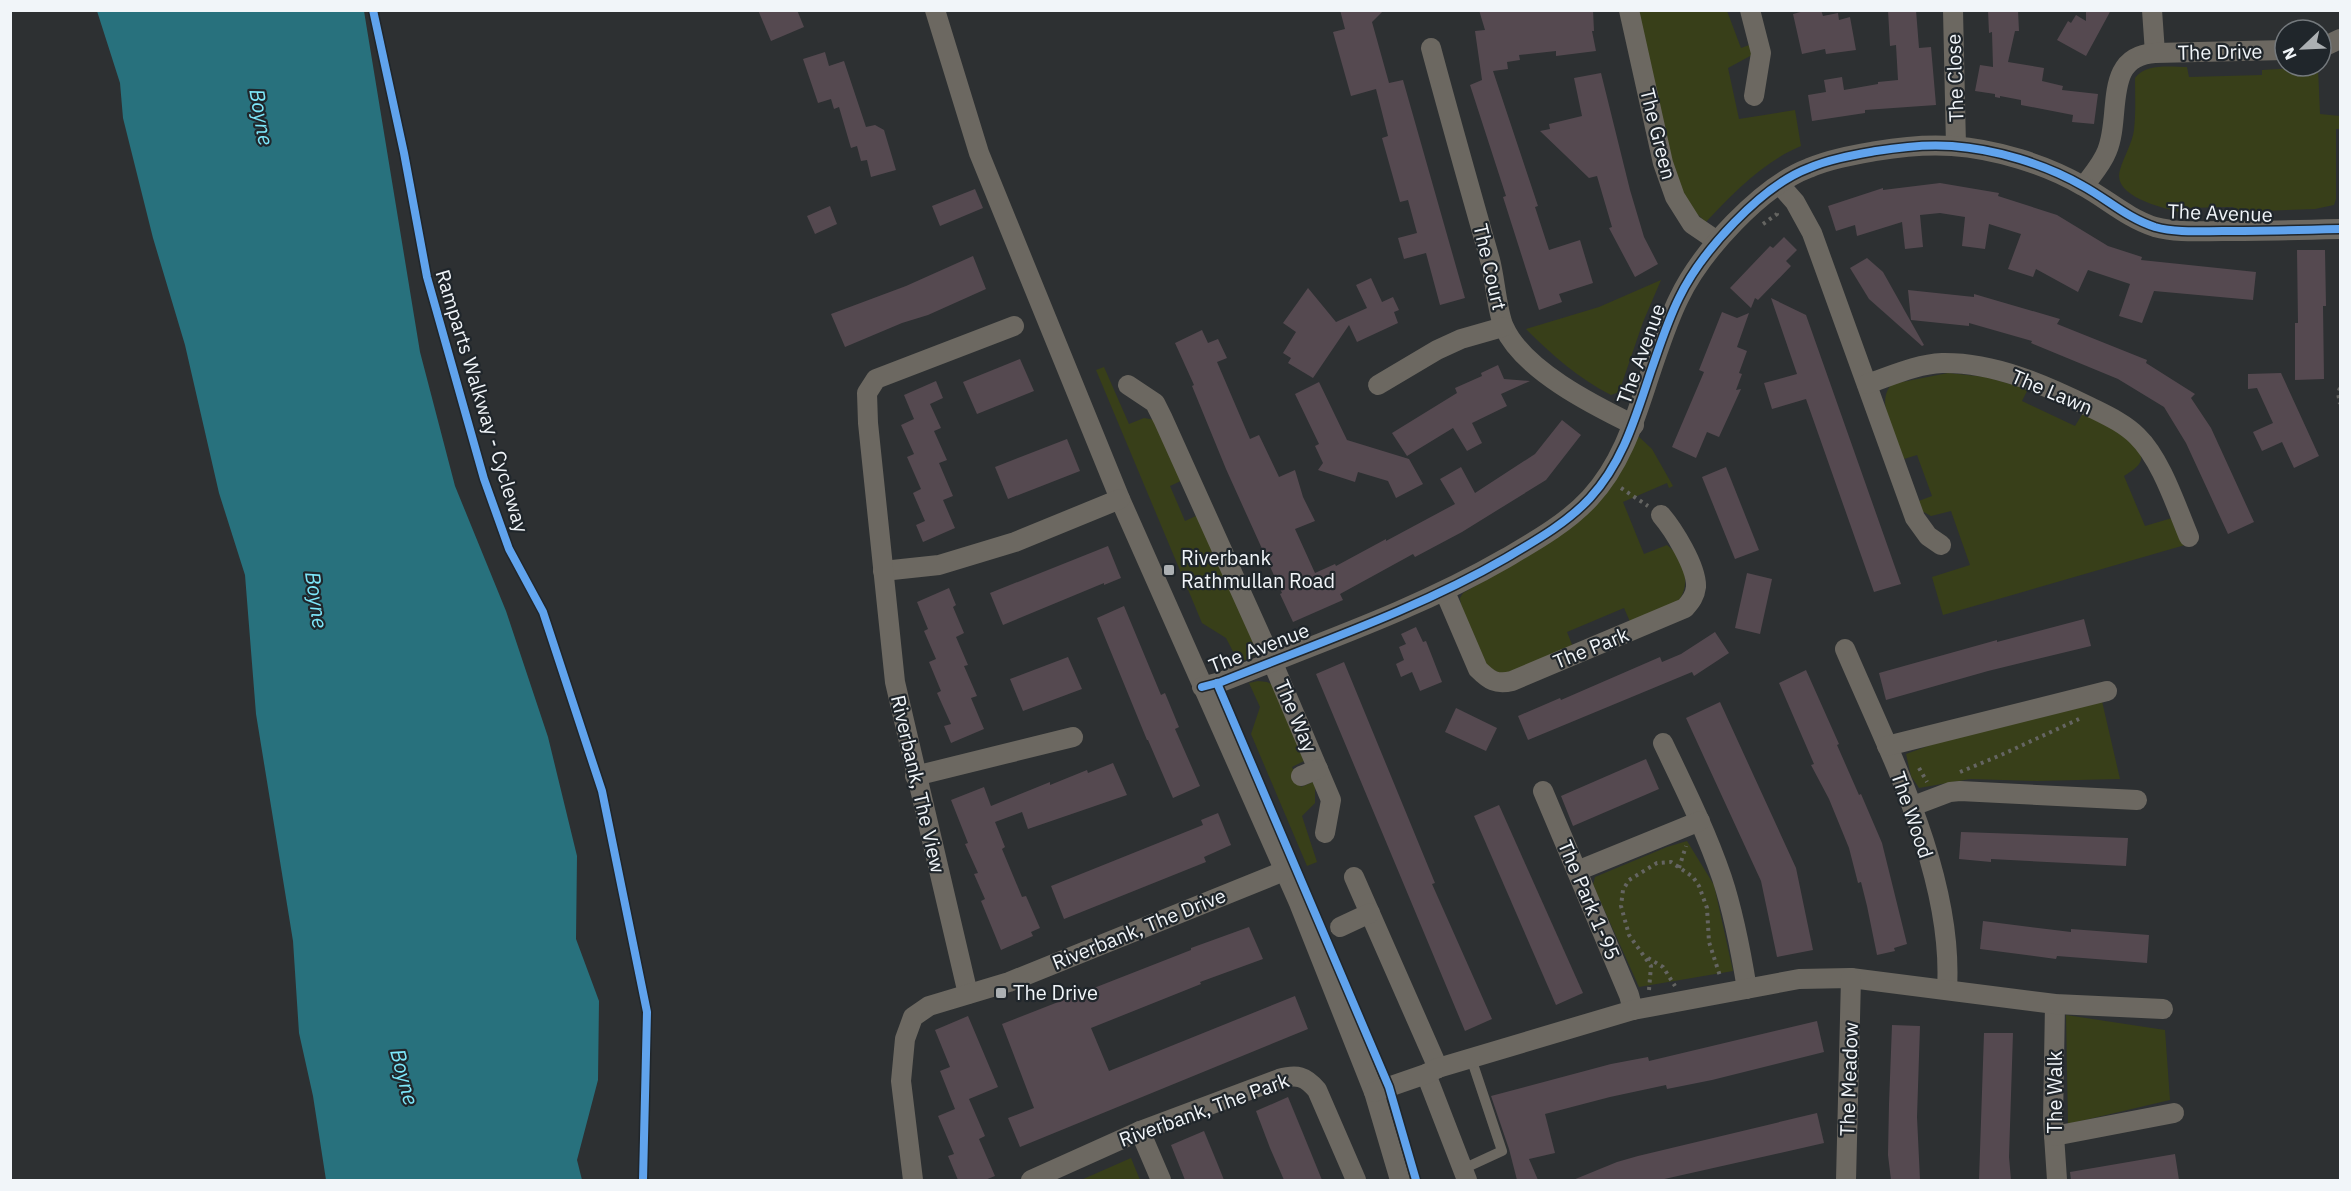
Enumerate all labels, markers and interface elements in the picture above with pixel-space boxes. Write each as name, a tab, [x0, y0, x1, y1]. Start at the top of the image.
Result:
north arrow	[2273, 18, 2333, 78]
street label: The Close	[1939, 33, 1970, 123]
street label: The Drive	[2177, 37, 2263, 66]
text: N	[2278, 45, 2301, 63]
water label: Boyne	[243, 86, 281, 148]
street label: The Green	[1634, 86, 1683, 182]
street label: The Avenue	[2167, 197, 2273, 228]
street label: The Court	[1467, 221, 1514, 313]
street label: Ramparts Walkway - Cycleway	[430, 266, 535, 536]
street label: The Avenue	[1610, 300, 1671, 408]
street label: The Lawn	[2007, 362, 2097, 421]
place label: Riverbank Rathmullan Road	[1181, 544, 1335, 594]
marker: Riverbank Rathmullan Road	[1162, 563, 1176, 577]
water label: Boyne	[299, 570, 335, 630]
street label: The Avenue	[1205, 616, 1313, 679]
street label: The Park	[1549, 620, 1633, 675]
street label: The Way	[1269, 675, 1324, 756]
street label: Riverbank, The View	[885, 692, 952, 876]
street label: The Wood	[1885, 768, 1940, 862]
street label: The Park 1-95	[1552, 836, 1627, 964]
street label: Riverbank, The Drive	[1048, 881, 1230, 976]
place label: The Drive	[1013, 979, 1098, 1006]
marker: The Drive	[994, 986, 1008, 1000]
street label: The Meadow	[1833, 1021, 1864, 1137]
water label: Boyne	[384, 1046, 426, 1108]
street label: The Walk	[2041, 1050, 2068, 1133]
street label: Riverbank, The Park	[1115, 1066, 1293, 1153]

